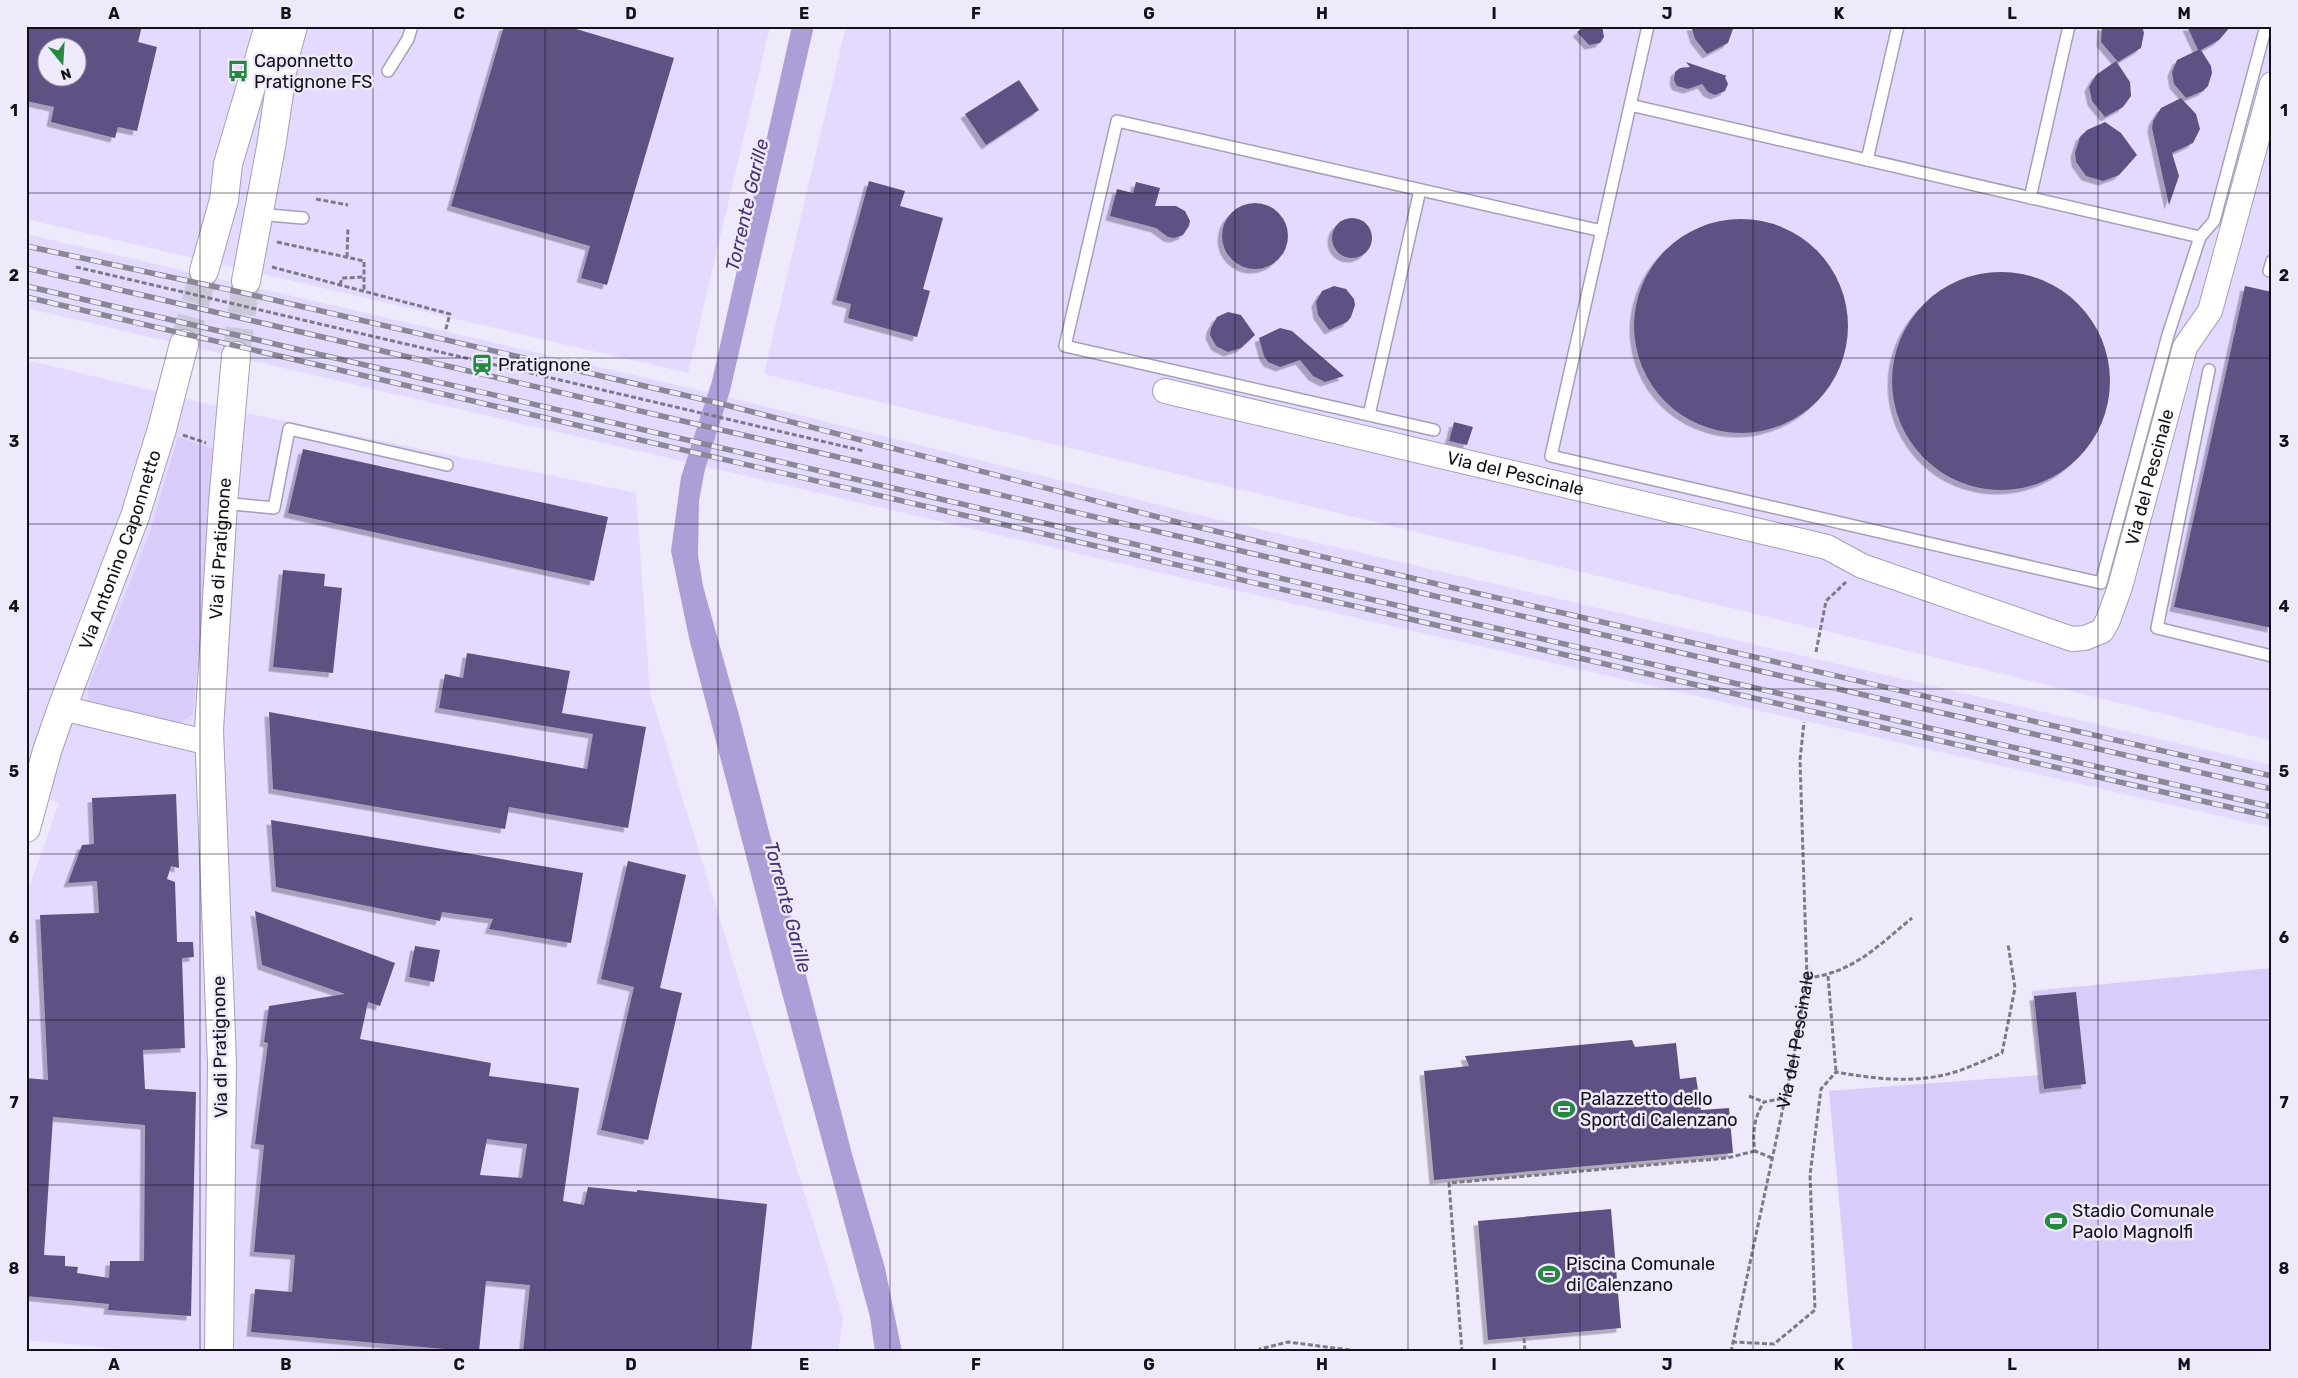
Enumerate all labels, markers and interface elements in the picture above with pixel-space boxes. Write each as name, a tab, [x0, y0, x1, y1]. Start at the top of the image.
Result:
text: A	[108, 4, 120, 23]
text: B	[280, 4, 292, 23]
text: C	[453, 4, 465, 23]
text: D	[625, 4, 637, 23]
text: E	[799, 4, 809, 23]
text: F	[971, 4, 981, 23]
text: G	[1143, 4, 1155, 23]
text: H	[1316, 4, 1328, 23]
text: I	[1491, 4, 1497, 23]
text: J	[1662, 4, 1672, 23]
text: K	[1834, 4, 1845, 23]
text: L	[2007, 4, 2017, 23]
text: M	[2177, 4, 2191, 23]
north arrow	[38, 38, 88, 88]
place label: Caponnetto Pratignone FS	[254, 50, 372, 93]
bus stop icon: Caponnetto Pratignone FS	[225, 58, 251, 84]
text: N	[58, 64, 73, 84]
text: 1	[10, 101, 18, 120]
text: 1	[2280, 101, 2288, 120]
water label: Torrente Garille	[721, 136, 773, 273]
text: 2	[9, 266, 19, 285]
text: 2	[2279, 266, 2289, 285]
station icon: Pratignone	[469, 352, 495, 378]
place label: Pratignone	[498, 354, 590, 376]
street label: Via del Pescinale	[2121, 407, 2179, 548]
text: 3	[9, 432, 19, 451]
text: 3	[2279, 432, 2289, 451]
street label: Via Antonino Caponnetto	[74, 447, 166, 653]
street label: Via del Pescinale	[1445, 447, 1586, 500]
street label: Via di Pratignone	[205, 477, 236, 620]
text: 4	[9, 597, 20, 616]
text: 4	[2279, 597, 2290, 616]
text: 5	[9, 762, 19, 781]
text: 5	[2279, 762, 2289, 781]
water label: Torrente Garille	[759, 839, 817, 976]
text: 6	[9, 928, 19, 947]
text: 6	[2279, 928, 2289, 947]
street label: Via del Pescinale	[1772, 970, 1818, 1111]
street label: Via di Pratignone	[208, 976, 232, 1118]
place label: Palazzetto dello Sport di Calenzano	[1580, 1088, 1738, 1131]
text: 7	[9, 1093, 19, 1112]
text: 7	[2279, 1093, 2289, 1112]
sports icon: Palazzetto dello Sport di Calenzano	[1551, 1096, 1577, 1122]
place label: Stadio Comunale Paolo Magnolfi	[2072, 1200, 2214, 1243]
sports icon: Stadio Comunale Paolo Magnolfi	[2043, 1208, 2069, 1234]
place label: Piscina Comunale di Calenzano	[1566, 1253, 1715, 1296]
text: 8	[9, 1259, 20, 1278]
text: 8	[2279, 1259, 2290, 1278]
sports icon: Piscina Comunale di Calenzano	[1536, 1261, 1562, 1287]
text: A	[108, 1355, 120, 1374]
text: B	[280, 1355, 292, 1374]
text: C	[453, 1355, 465, 1374]
text: D	[625, 1355, 637, 1374]
text: E	[799, 1355, 809, 1374]
text: F	[971, 1355, 981, 1374]
text: G	[1143, 1355, 1155, 1374]
text: H	[1316, 1355, 1328, 1374]
text: I	[1491, 1355, 1497, 1374]
text: J	[1662, 1355, 1672, 1374]
text: K	[1834, 1355, 1845, 1374]
text: L	[2007, 1355, 2017, 1374]
text: M	[2177, 1355, 2191, 1374]

